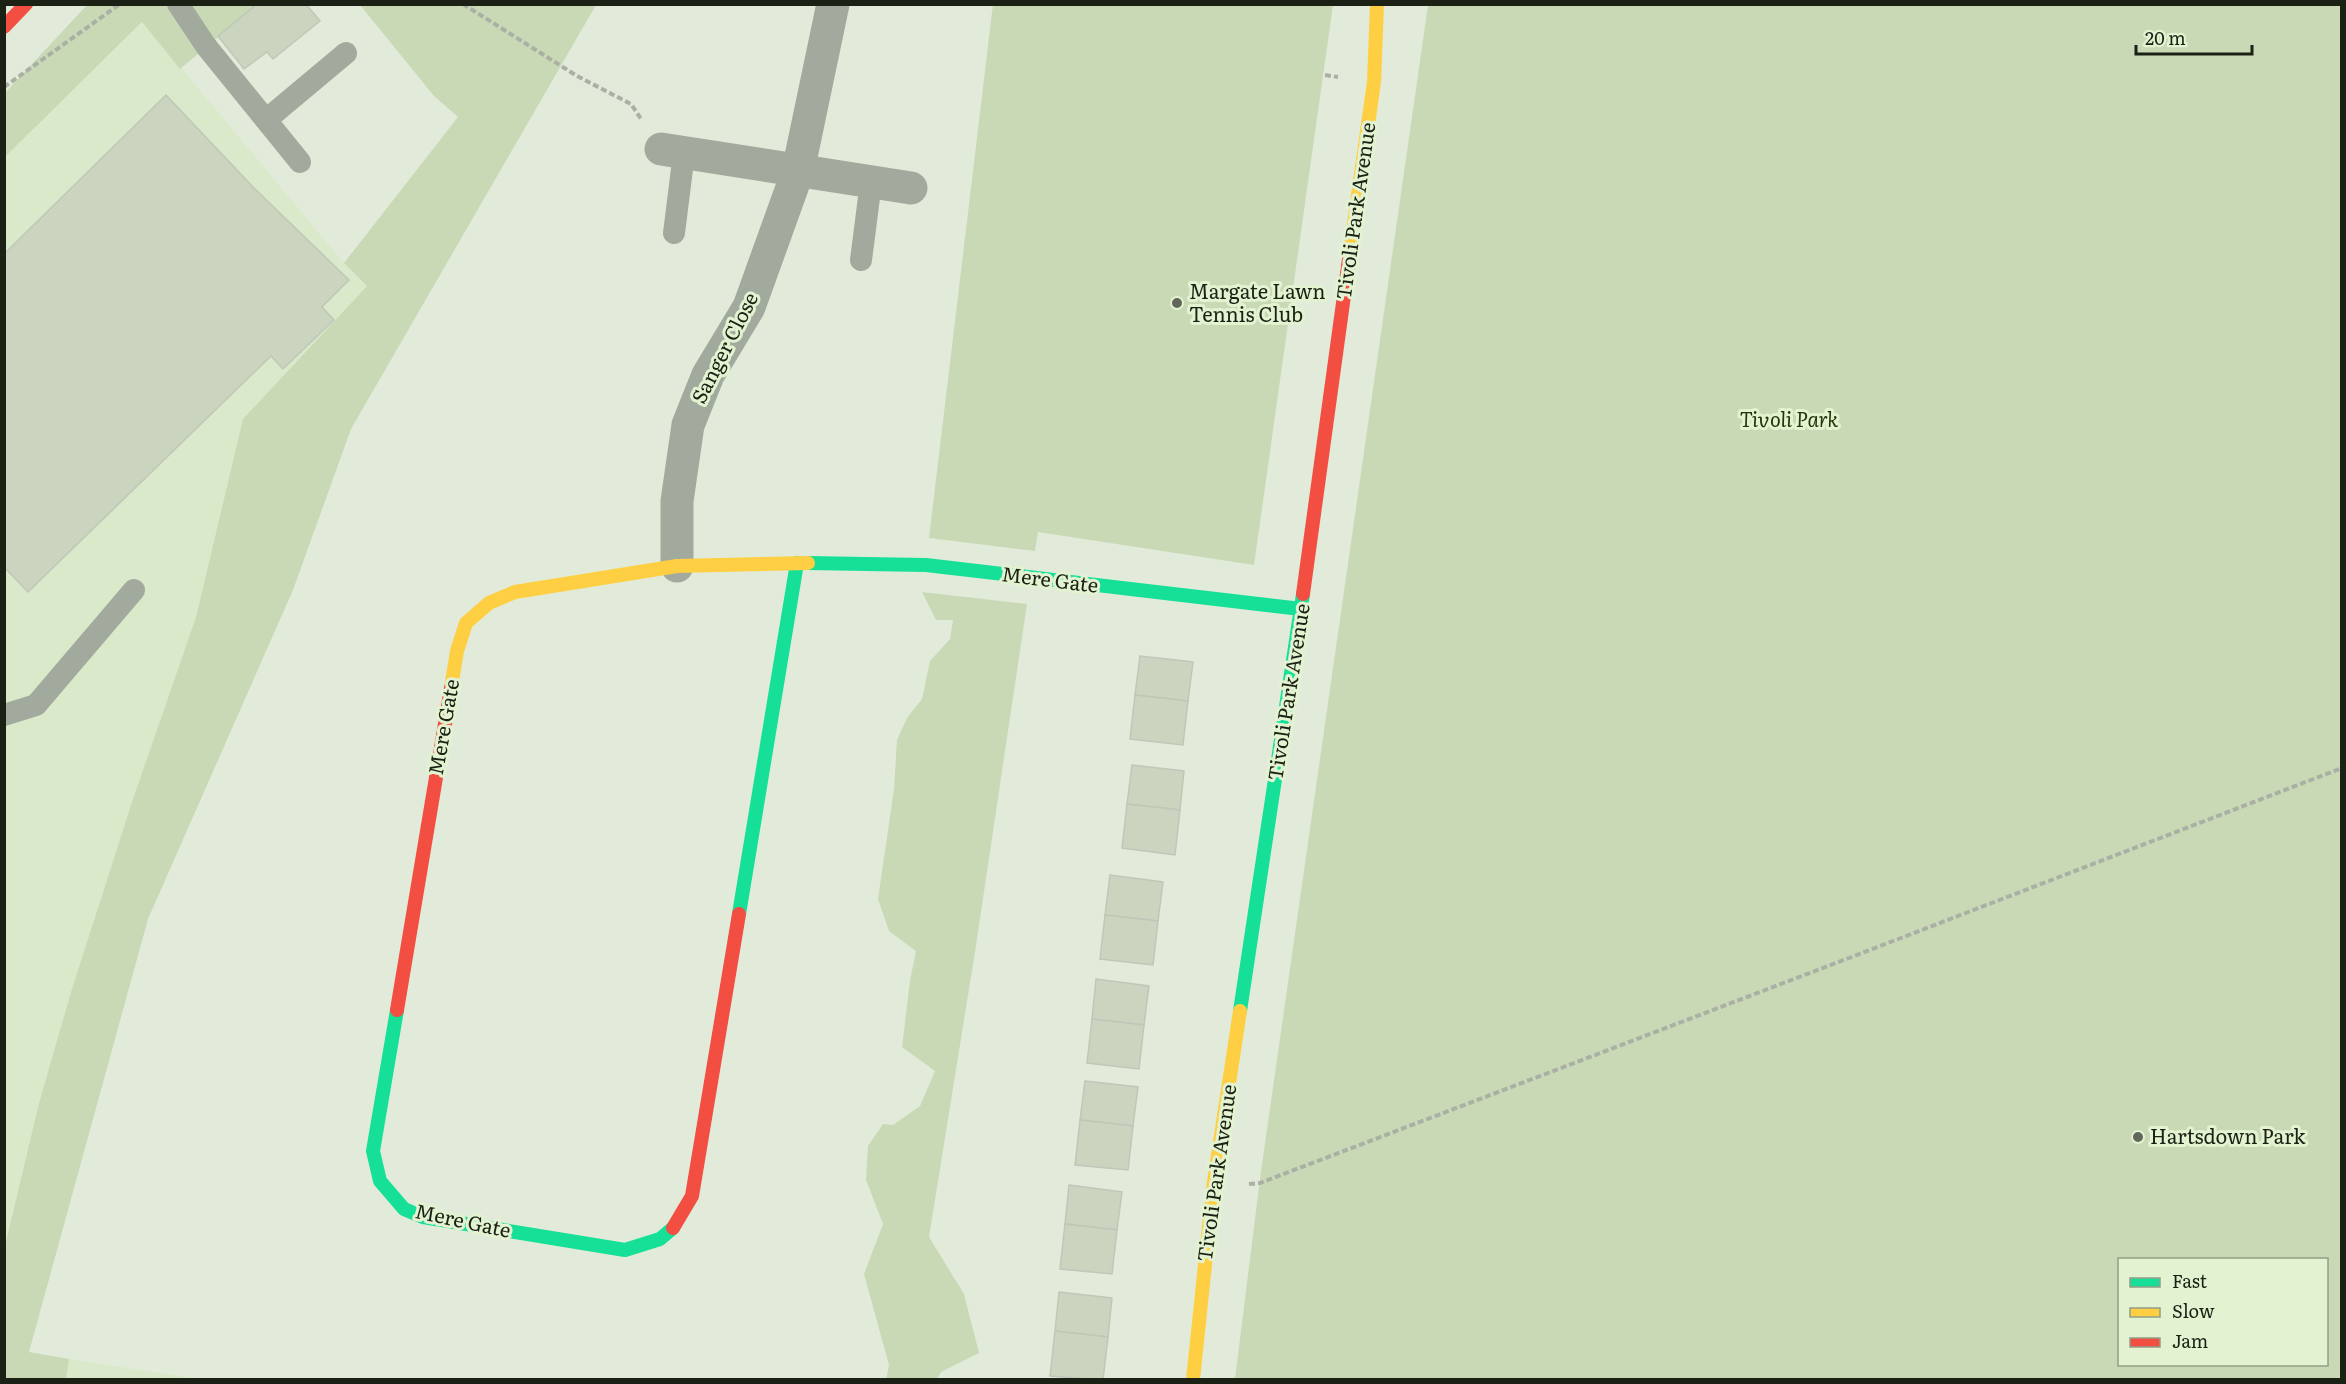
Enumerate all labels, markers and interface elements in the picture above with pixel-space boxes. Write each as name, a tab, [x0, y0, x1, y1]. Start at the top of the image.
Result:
scale bar	[2136, 18, 2252, 56]
text: 20 m	[2145, 24, 2186, 51]
street label: Tivoli Park Avenue	[1327, 120, 1381, 301]
place label: Margate Lawn Tennis Club	[1189, 275, 1325, 328]
street label: Sanger Close	[682, 286, 764, 408]
marker: Margate Lawn Tennis Club	[1170, 296, 1184, 310]
park label: Tivoli Park	[1740, 403, 1838, 433]
street label: Mere Gate	[1000, 557, 1100, 599]
street label: Tivoli Park Avenue	[1258, 601, 1316, 782]
street label: Mere Gate	[419, 676, 465, 777]
street label: Tivoli Park Avenue	[1188, 1082, 1242, 1263]
place label: Hartsdown Park	[2150, 1120, 2306, 1150]
marker: Hartsdown Park	[2131, 1130, 2145, 1144]
street label: Mere Gate	[413, 1194, 514, 1244]
legend	[2118, 1258, 2328, 1366]
text: Fast	[2172, 1267, 2208, 1294]
text: Slow	[2172, 1297, 2215, 1324]
text: Jam	[2172, 1327, 2208, 1354]

